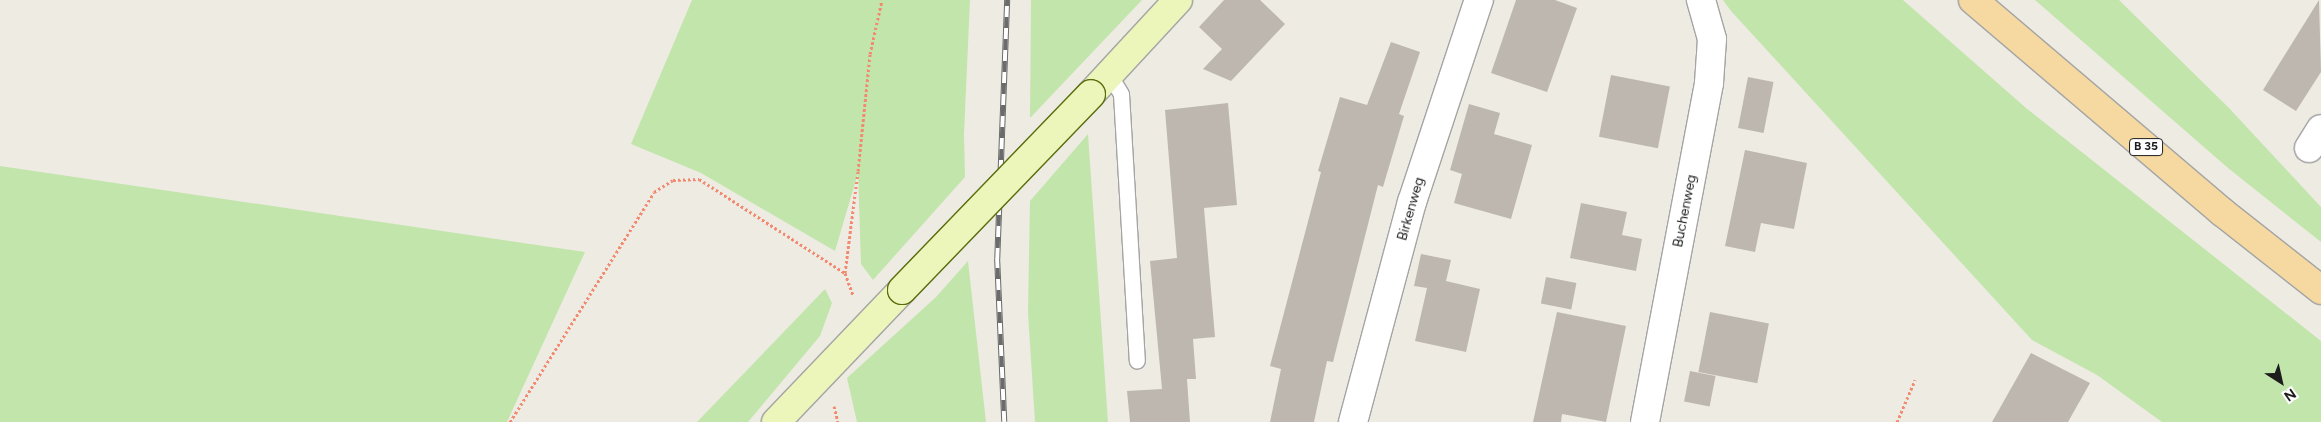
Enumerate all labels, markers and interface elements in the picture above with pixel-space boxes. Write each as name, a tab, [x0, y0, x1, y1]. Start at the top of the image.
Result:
road number: B 35	[2128, 138, 2164, 156]
street label: Buchenweg	[1670, 173, 1700, 249]
street label: Birkenweg	[1394, 175, 1428, 243]
north arrow	[2256, 357, 2306, 407]
text: N	[2281, 385, 2299, 405]

